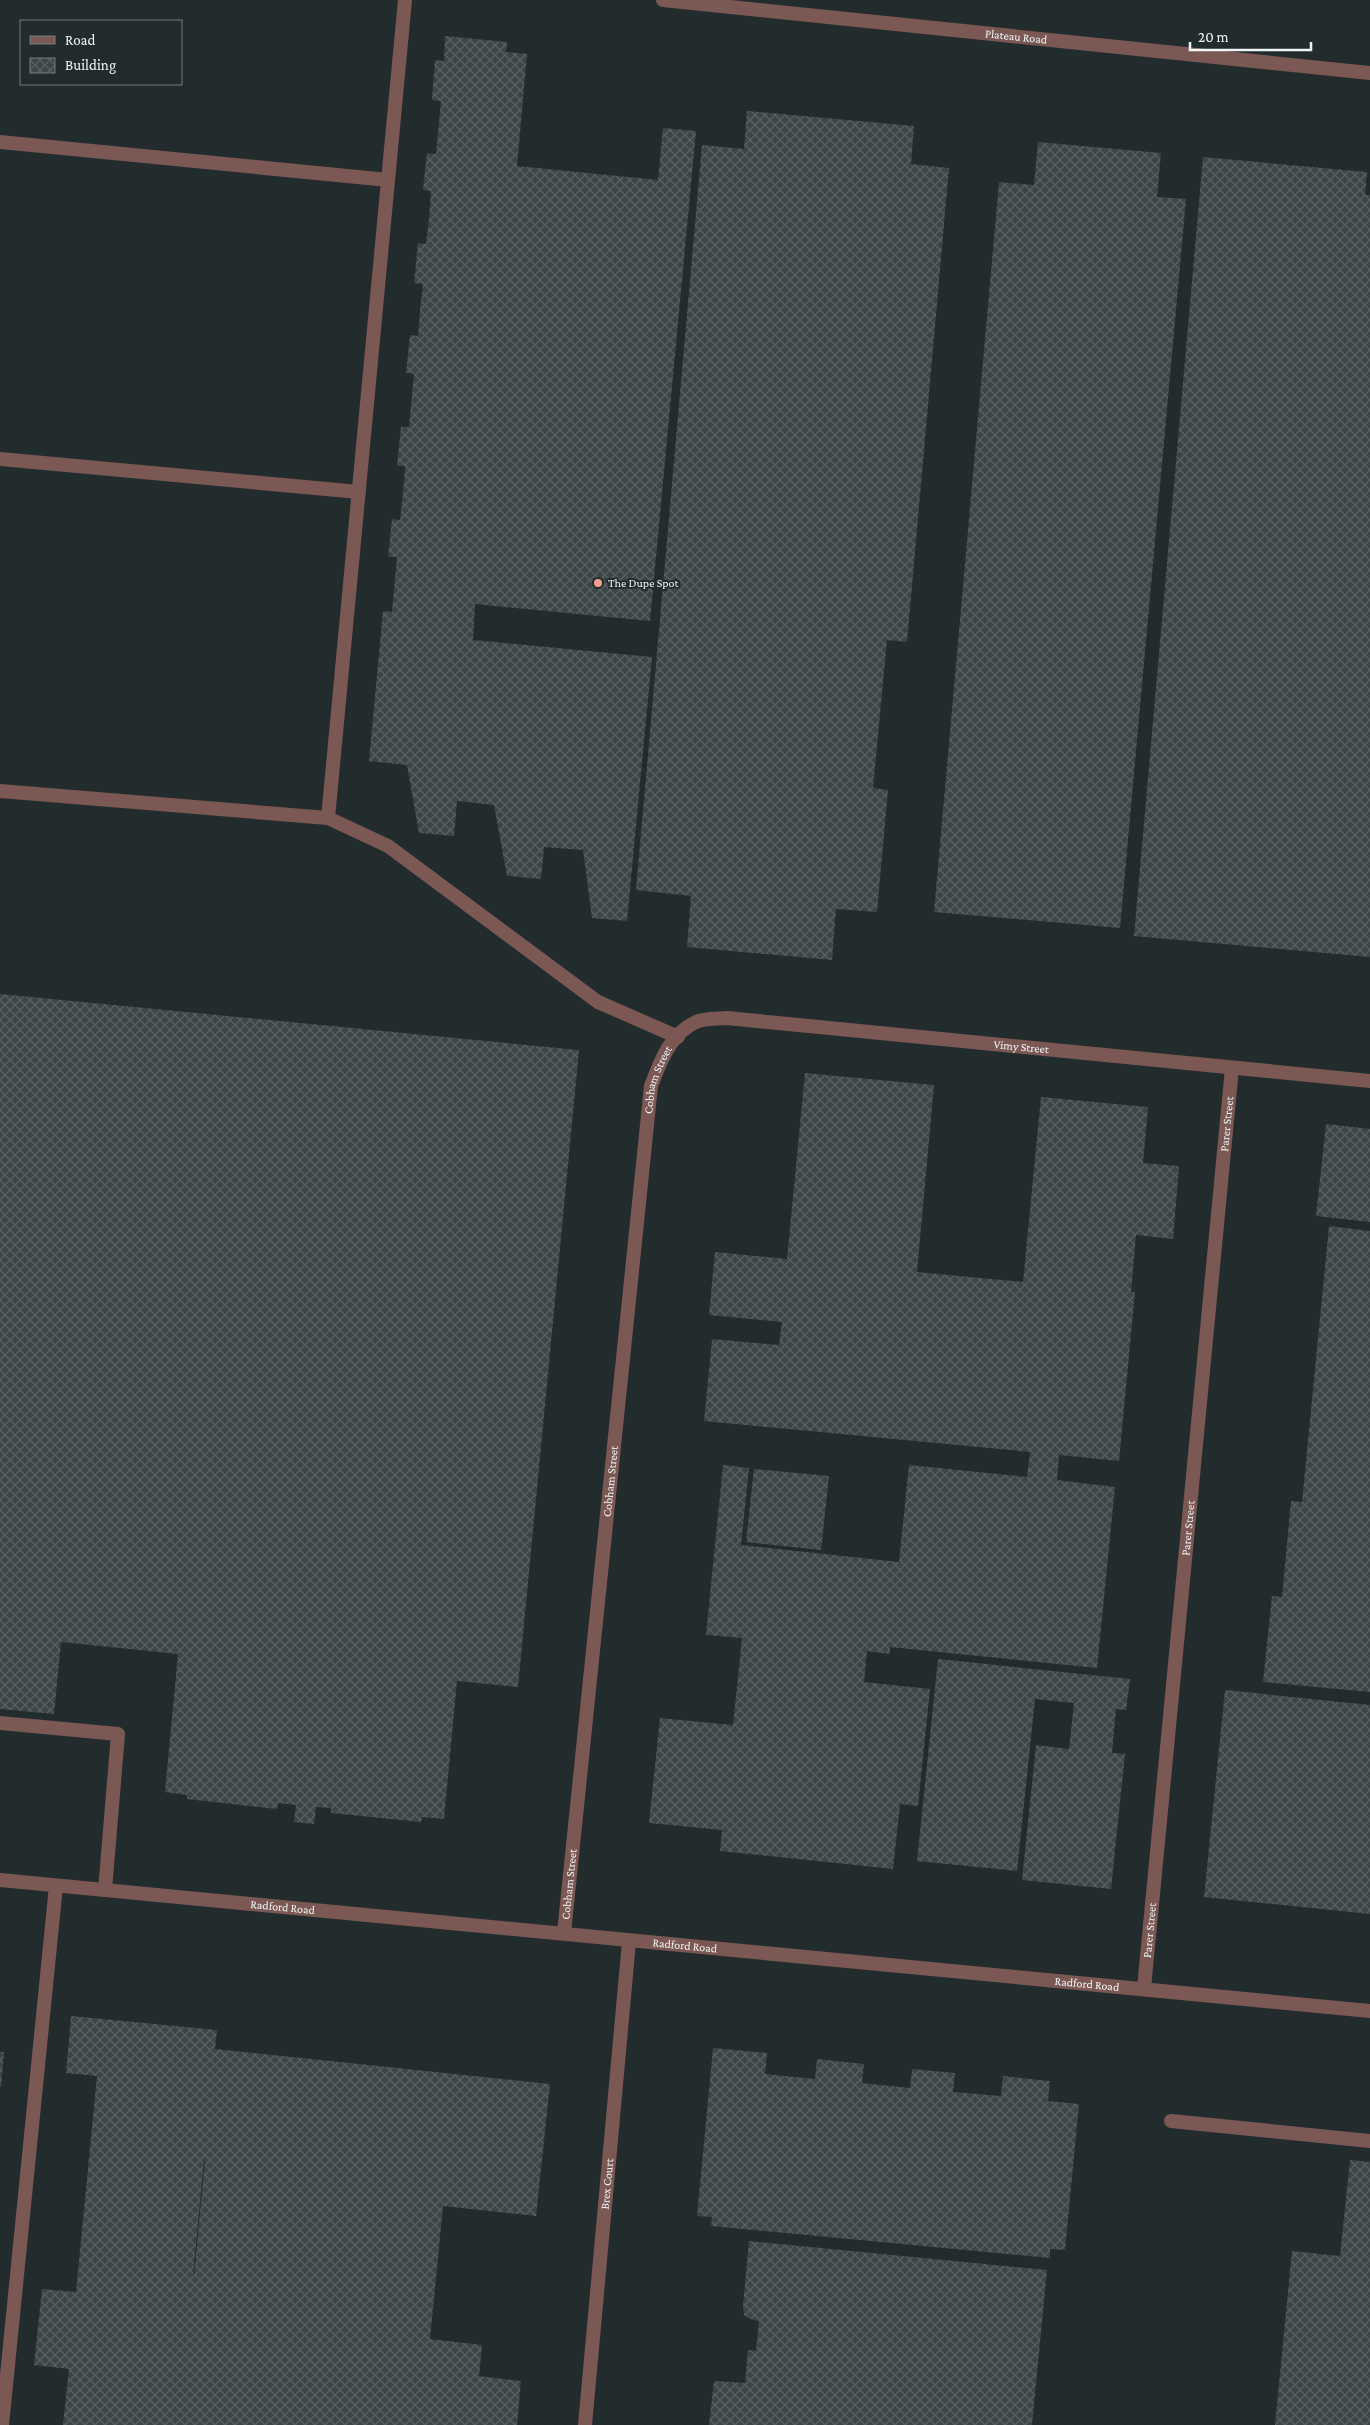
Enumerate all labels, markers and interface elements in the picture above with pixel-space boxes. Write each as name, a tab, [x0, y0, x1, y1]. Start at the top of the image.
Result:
legend	[20, 20, 182, 85]
scale bar	[1190, 20, 1311, 52]
street label: Plateau Road	[984, 26, 1049, 47]
text: 20 m	[1198, 29, 1229, 45]
text: Road	[65, 32, 96, 48]
text: Building	[65, 57, 116, 74]
place label: The Dupe Spot	[608, 576, 680, 590]
marker: The Dupe Spot	[592, 577, 604, 589]
street label: Vimy Street	[993, 1037, 1051, 1057]
street label: Cobham Street	[641, 1042, 675, 1115]
street label: Parer Street	[1217, 1095, 1236, 1152]
street label: Cobham Street	[600, 1444, 621, 1518]
street label: Parer Street	[1178, 1499, 1198, 1556]
street label: Cobham Street	[558, 1847, 580, 1920]
street label: Radford Road	[250, 1897, 316, 1917]
street label: Parer Street	[1140, 1901, 1159, 1959]
street label: Radford Road	[652, 1935, 718, 1956]
street label: Radford Road	[1054, 1974, 1121, 1994]
street label: Brex Court	[598, 2157, 616, 2210]

